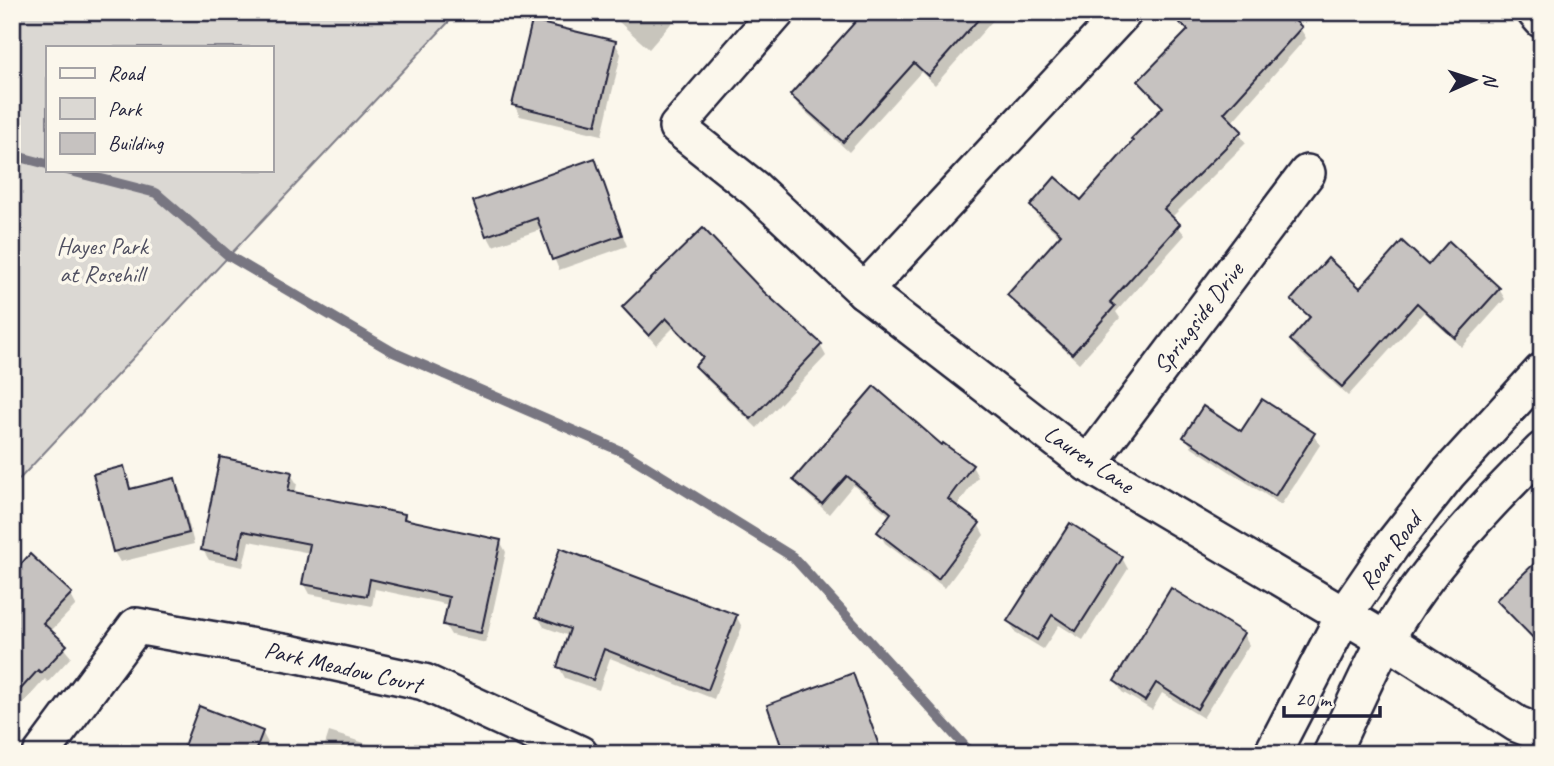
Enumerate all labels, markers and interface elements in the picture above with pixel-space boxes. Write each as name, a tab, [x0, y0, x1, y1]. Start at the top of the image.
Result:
legend	[46, 46, 273, 172]
north arrow	[1438, 46, 1508, 116]
text: Road	[108, 60, 147, 86]
text: N	[1478, 73, 1502, 89]
text: Park	[108, 96, 143, 122]
text: Building	[108, 130, 165, 156]
park label: Hayes Park at Rosehill	[57, 231, 150, 289]
street label: Springside Drive	[1146, 255, 1251, 380]
street label: Lauren Lane	[1038, 418, 1141, 501]
street label: Roan Road	[1352, 504, 1430, 595]
street label: Park Meadow Court	[262, 634, 427, 700]
scale bar	[1284, 675, 1381, 719]
text: 20 m	[1295, 686, 1333, 712]

